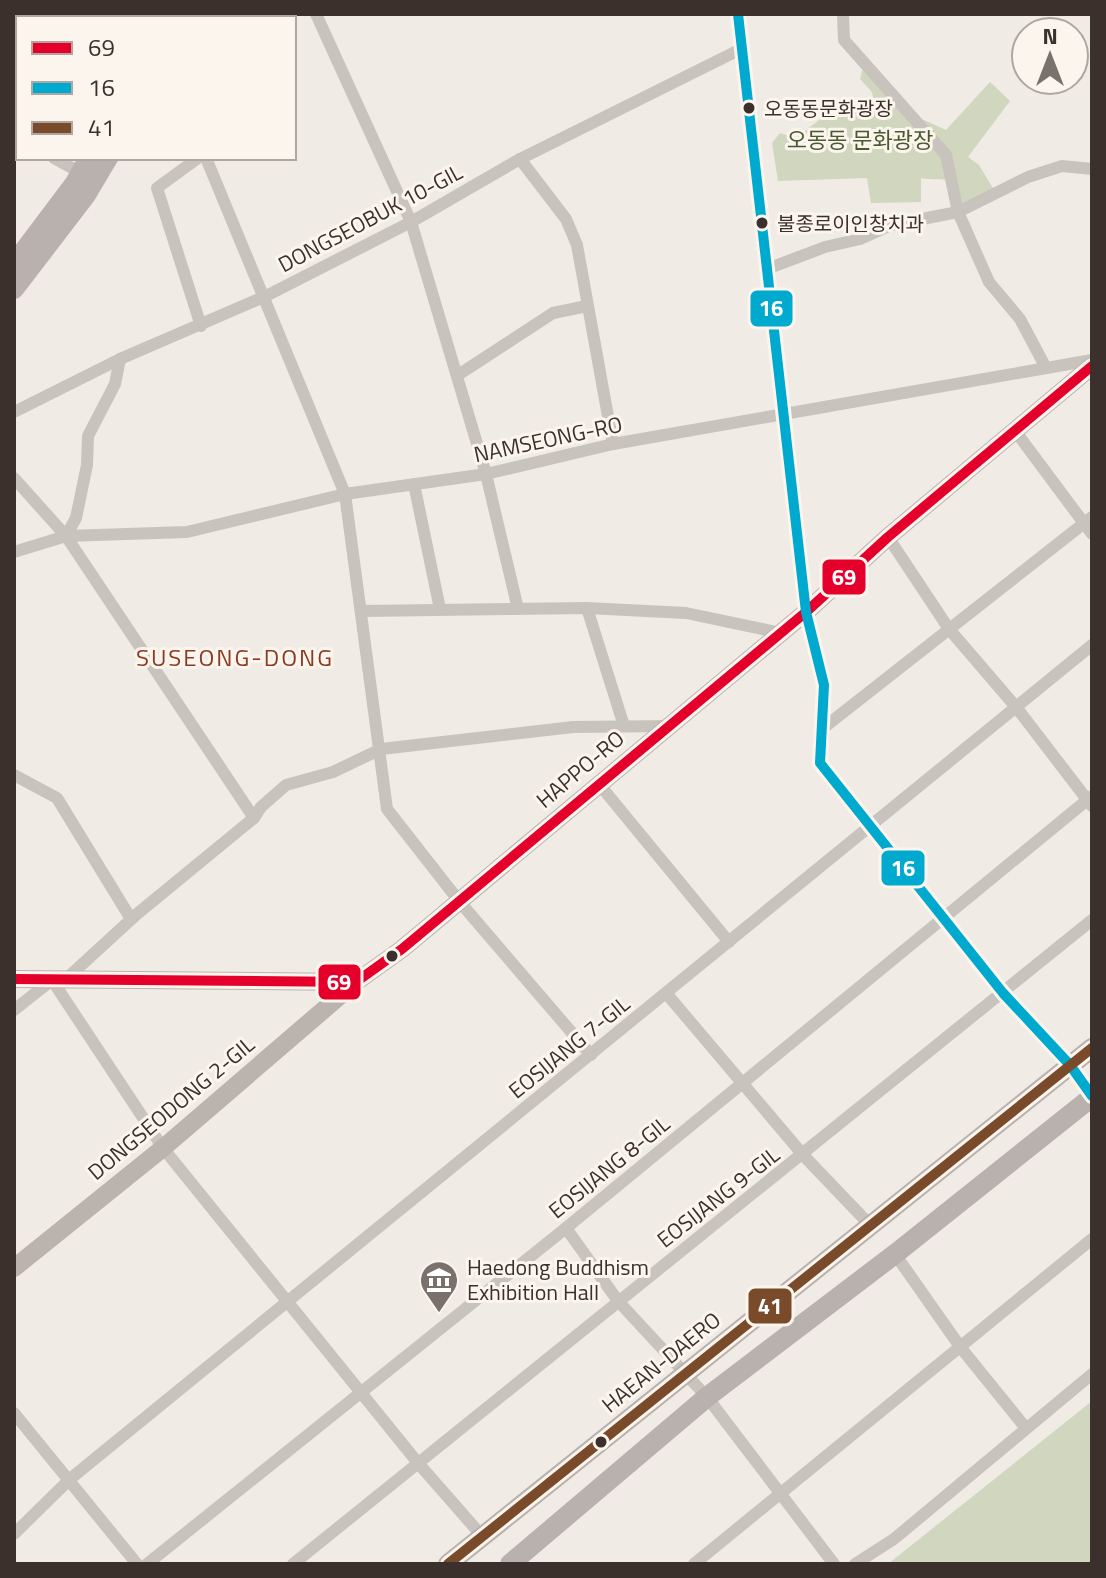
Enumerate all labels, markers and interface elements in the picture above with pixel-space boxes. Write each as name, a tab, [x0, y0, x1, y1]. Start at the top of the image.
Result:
legend	[16, 16, 296, 160]
north arrow	[1010, 16, 1090, 96]
text: N	[1042, 19, 1058, 53]
text: 69	[88, 29, 115, 65]
text: 16	[88, 69, 115, 105]
place label: 오동동문화광장	[764, 93, 893, 124]
marker: 오동동문화광장	[741, 100, 757, 116]
text: 41	[88, 109, 115, 145]
park label: 오동동 문화광장	[787, 123, 933, 157]
street label: DONGSEOBUK 10-GIL	[272, 155, 469, 281]
place label: 불종로이인창치과	[777, 208, 924, 239]
marker: 불종로이인창치과	[754, 215, 770, 231]
line badge: 16	[749, 289, 794, 328]
text: 16	[759, 291, 783, 325]
street label: NAMSEONG-RO	[471, 407, 625, 471]
line badge: 69	[821, 558, 867, 596]
text: 69	[832, 560, 856, 594]
district label: SUSEONG-DONG	[136, 639, 334, 675]
street label: HAPPO-RO	[528, 722, 632, 816]
line badge: 16	[880, 849, 926, 887]
text: 16	[891, 851, 915, 885]
unlabelled marker	[384, 948, 400, 964]
line badge: 69	[317, 963, 362, 1001]
text: 69	[327, 965, 351, 999]
street label: EOSIJANG 7-GIL	[501, 987, 638, 1107]
street label: DONGSEODONG 2-GIL	[80, 1028, 262, 1188]
street label: EOSIJANG 8-GIL	[541, 1107, 678, 1227]
street label: EOSIJANG 9-GIL	[649, 1138, 787, 1256]
place label: Haedong Buddhism Exhibition Hall	[467, 1250, 649, 1309]
museum icon: Haedong Buddhism Exhibition Hall	[418, 1259, 460, 1314]
line badge: 41	[747, 1287, 793, 1325]
text: 41	[758, 1289, 782, 1323]
street label: HAEAN-DAERO	[594, 1303, 728, 1421]
unlabelled marker	[593, 1434, 609, 1450]

